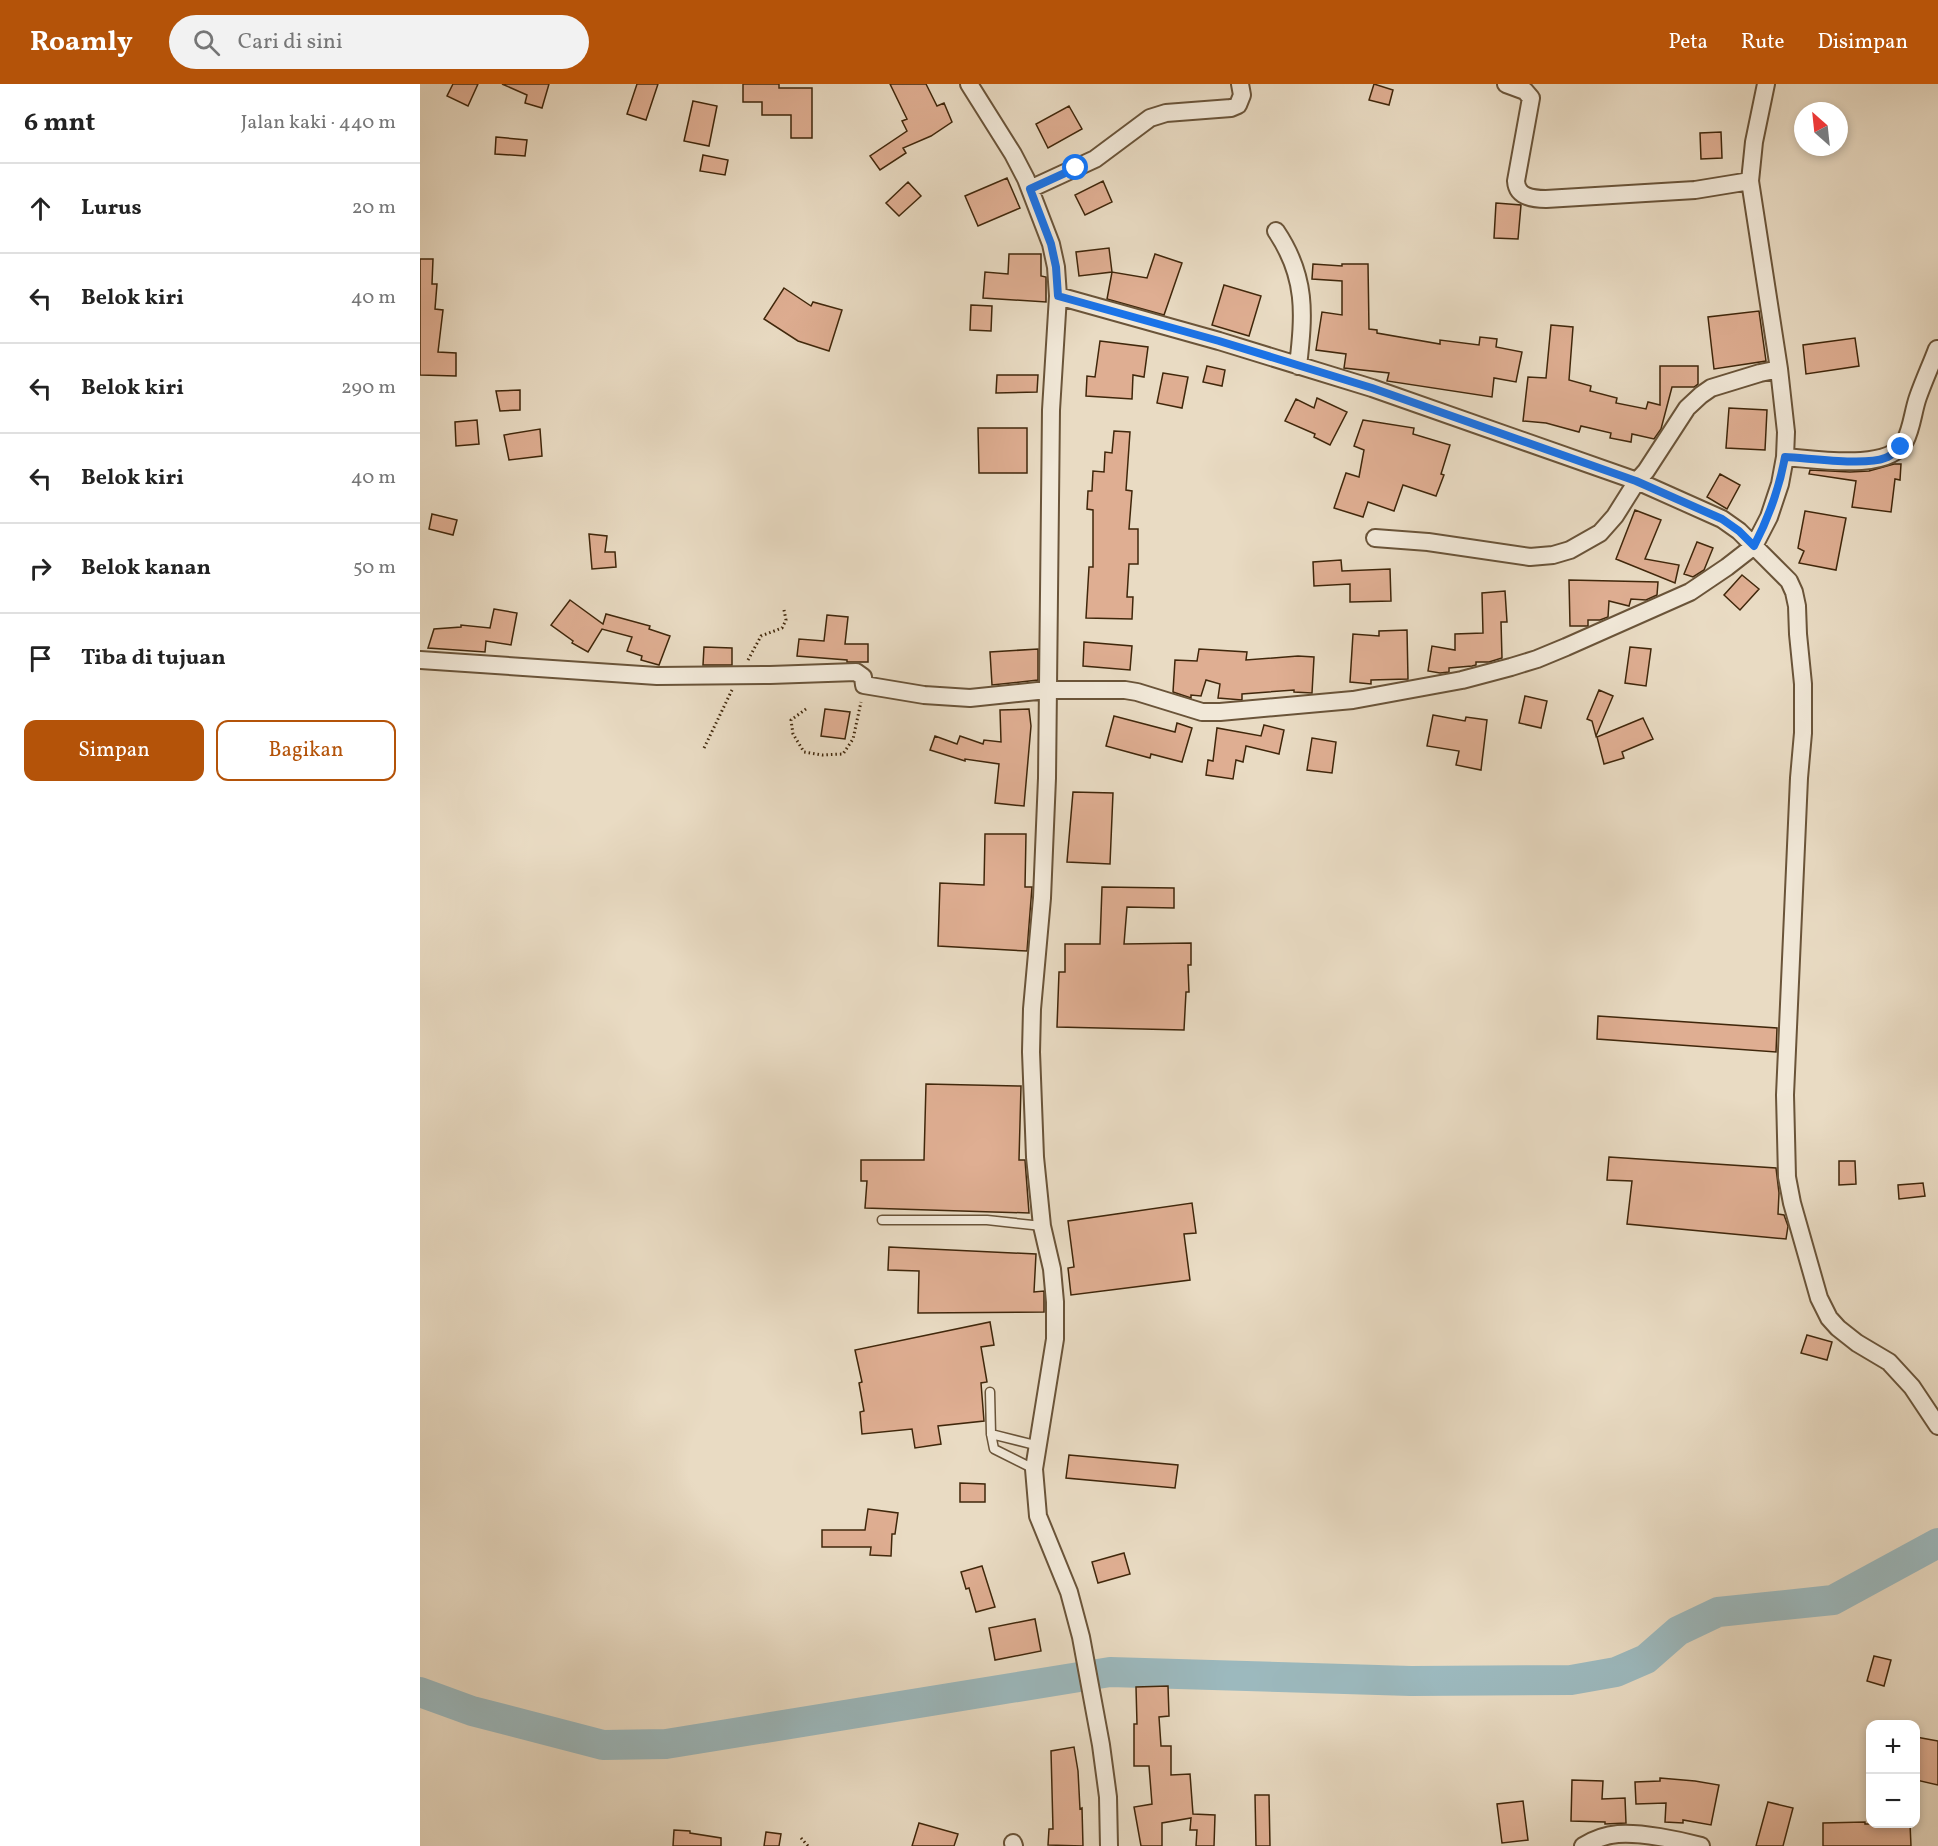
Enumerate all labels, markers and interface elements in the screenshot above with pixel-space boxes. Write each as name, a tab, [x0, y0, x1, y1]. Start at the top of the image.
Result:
search box	[169, 15, 589, 69]
text: Roamly	[30, 23, 133, 62]
icon: search	[190, 26, 223, 59]
text: Cari di sini	[238, 27, 343, 58]
text: Peta	[1669, 28, 1708, 57]
text: Rute	[1741, 28, 1784, 57]
text: Disimpan	[1817, 28, 1908, 57]
north arrow	[1794, 102, 1848, 156]
text: 6 mnt	[24, 105, 95, 141]
text: Jalan kaki · 440 m	[241, 109, 396, 137]
route start	[1062, 154, 1088, 180]
icon: ahead	[24, 192, 57, 225]
text: Lurus	[81, 193, 142, 224]
text: 20 m	[352, 194, 396, 222]
icon: left	[24, 282, 57, 315]
text: Belok kiri	[81, 283, 184, 314]
text: 40 m	[351, 284, 396, 312]
icon: left	[24, 372, 57, 405]
text: Belok kiri	[81, 373, 184, 404]
text: 290 m	[341, 374, 396, 402]
route end	[1887, 433, 1913, 459]
icon: left	[24, 462, 57, 495]
text: Belok kiri	[81, 463, 184, 494]
text: 40 m	[351, 464, 396, 492]
icon: right	[24, 552, 57, 585]
text: Belok kanan	[81, 553, 211, 584]
text: 50 m	[353, 554, 396, 582]
icon: arrive	[24, 642, 57, 675]
text: Tiba di tujuan	[81, 643, 226, 674]
button: Simpan	[24, 720, 204, 781]
button: Bagikan	[216, 720, 396, 781]
map controls	[1866, 1720, 1920, 1828]
button: +	[1866, 1720, 1920, 1774]
button: −	[1866, 1774, 1920, 1828]

